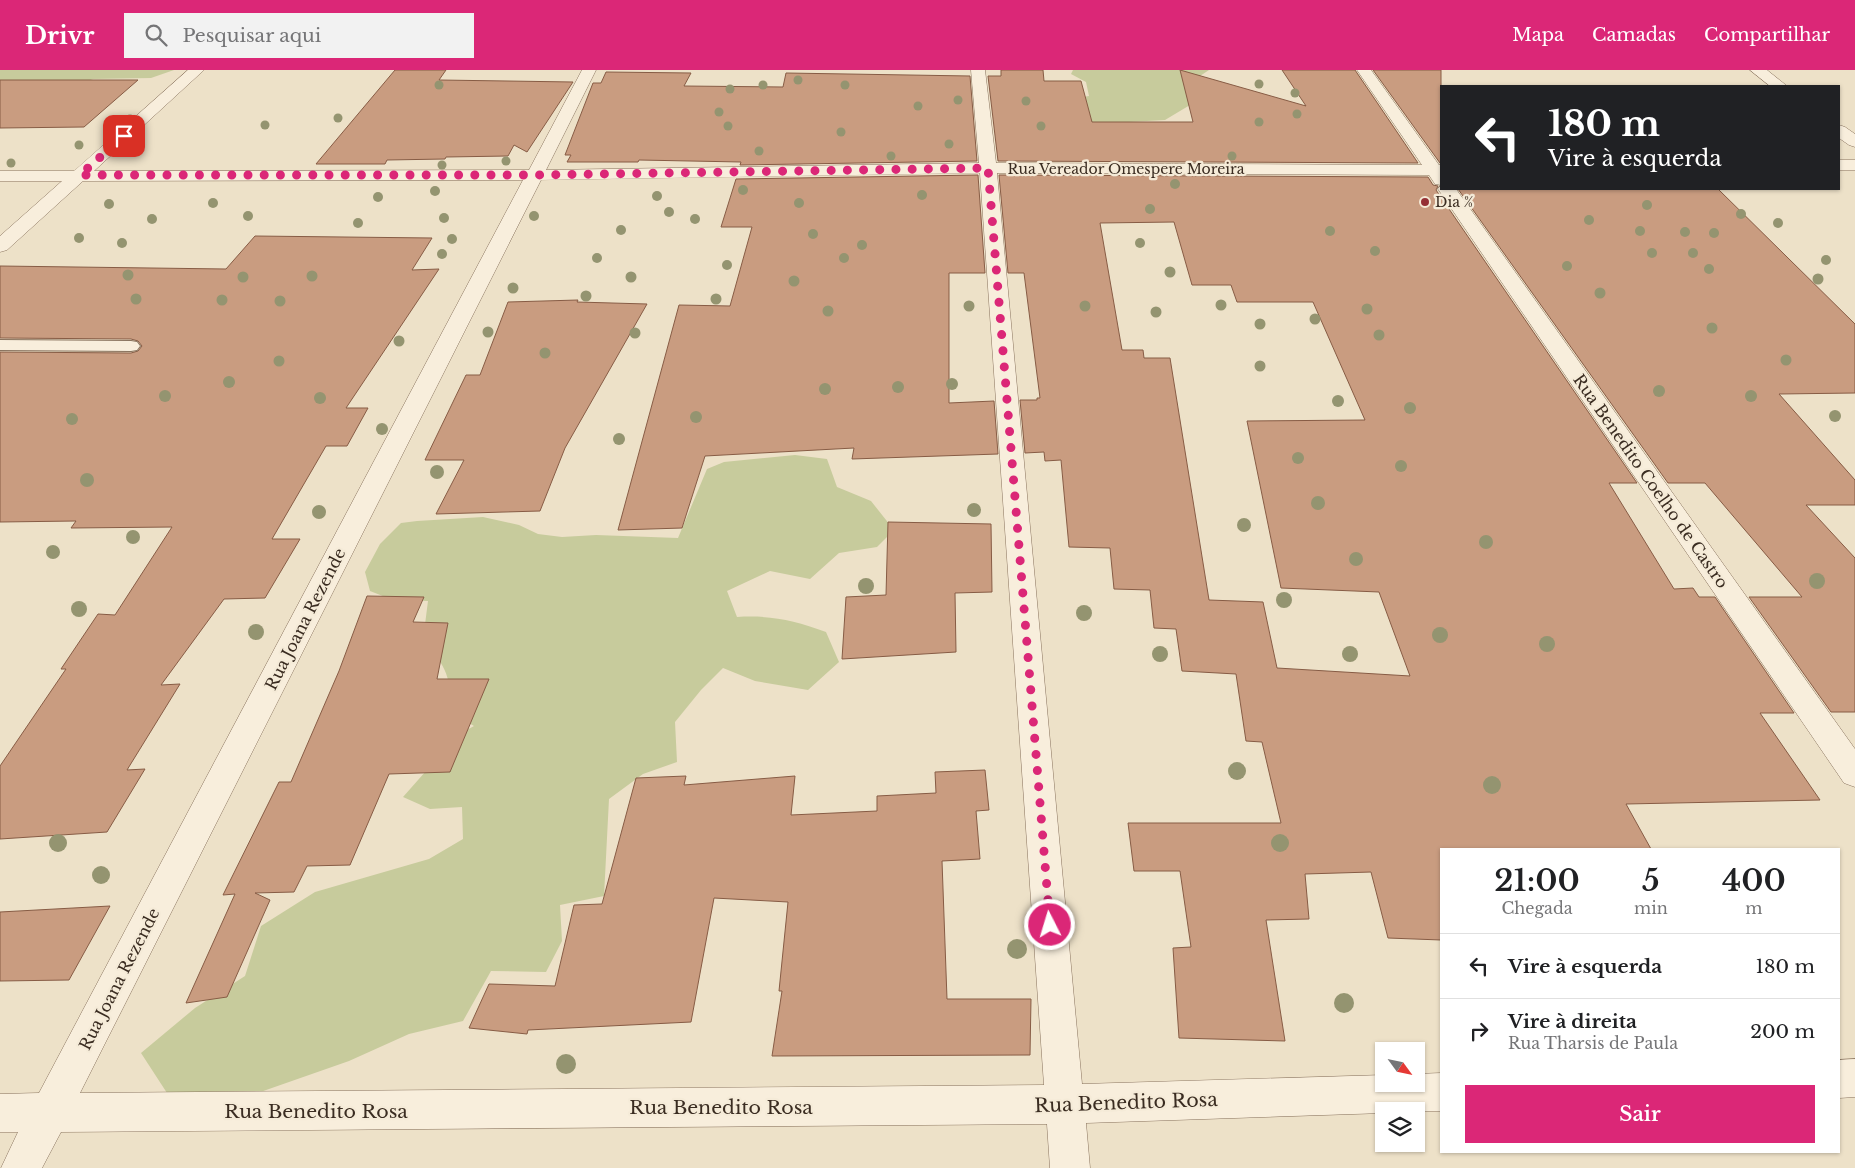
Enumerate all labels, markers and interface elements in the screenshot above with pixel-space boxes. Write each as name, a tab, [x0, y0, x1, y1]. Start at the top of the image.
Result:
search box	[124, 13, 474, 58]
text: Drivr	[25, 21, 94, 50]
icon: search	[142, 21, 170, 49]
text: Pesquisar aqui	[182, 24, 321, 47]
text: Mapa	[1512, 24, 1564, 46]
text: Camadas	[1592, 24, 1676, 46]
text: Compartilhar	[1704, 24, 1830, 46]
text: 180 m	[1548, 102, 1660, 145]
icon: left	[1465, 105, 1530, 170]
pin	[103, 115, 145, 157]
icon: arrive	[110, 122, 138, 150]
text: Vire à esquerda	[1548, 145, 1722, 172]
street label: Rua Vereador Omespere Moreira	[1007, 160, 1245, 178]
place label: Dia %	[1435, 193, 1473, 211]
marker: Dia %	[1419, 196, 1431, 208]
street label: Rua Benedito Coelho de Castro	[1569, 370, 1733, 592]
street label: Rua Joana Rezende	[260, 545, 350, 693]
text: 21:00	[1494, 862, 1580, 899]
text: 5	[1642, 862, 1660, 899]
text: 400	[1722, 862, 1786, 899]
position arrow	[1023, 898, 1075, 950]
text: Chegada	[1501, 898, 1573, 918]
text: min	[1634, 898, 1668, 918]
text: m	[1745, 898, 1762, 918]
street label: Rua Joana Rezende	[74, 905, 164, 1053]
icon: left	[1465, 952, 1493, 980]
text: Vire à esquerda	[1508, 955, 1662, 978]
text: 180 m	[1756, 955, 1815, 978]
text: Vire à direita	[1508, 1010, 1637, 1033]
icon: right	[1465, 1017, 1493, 1045]
text: 200 m	[1750, 1020, 1815, 1043]
text: Rua Tharsis de Paula	[1508, 1033, 1678, 1053]
north arrow	[1375, 1042, 1425, 1092]
map controls	[1375, 1042, 1425, 1152]
button: Sair	[1465, 1085, 1815, 1143]
street label: Rua Benedito Rosa	[1034, 1088, 1219, 1117]
street label: Rua Benedito Rosa	[629, 1096, 813, 1119]
street label: Rua Benedito Rosa	[224, 1100, 408, 1123]
button: layers	[1375, 1102, 1425, 1152]

